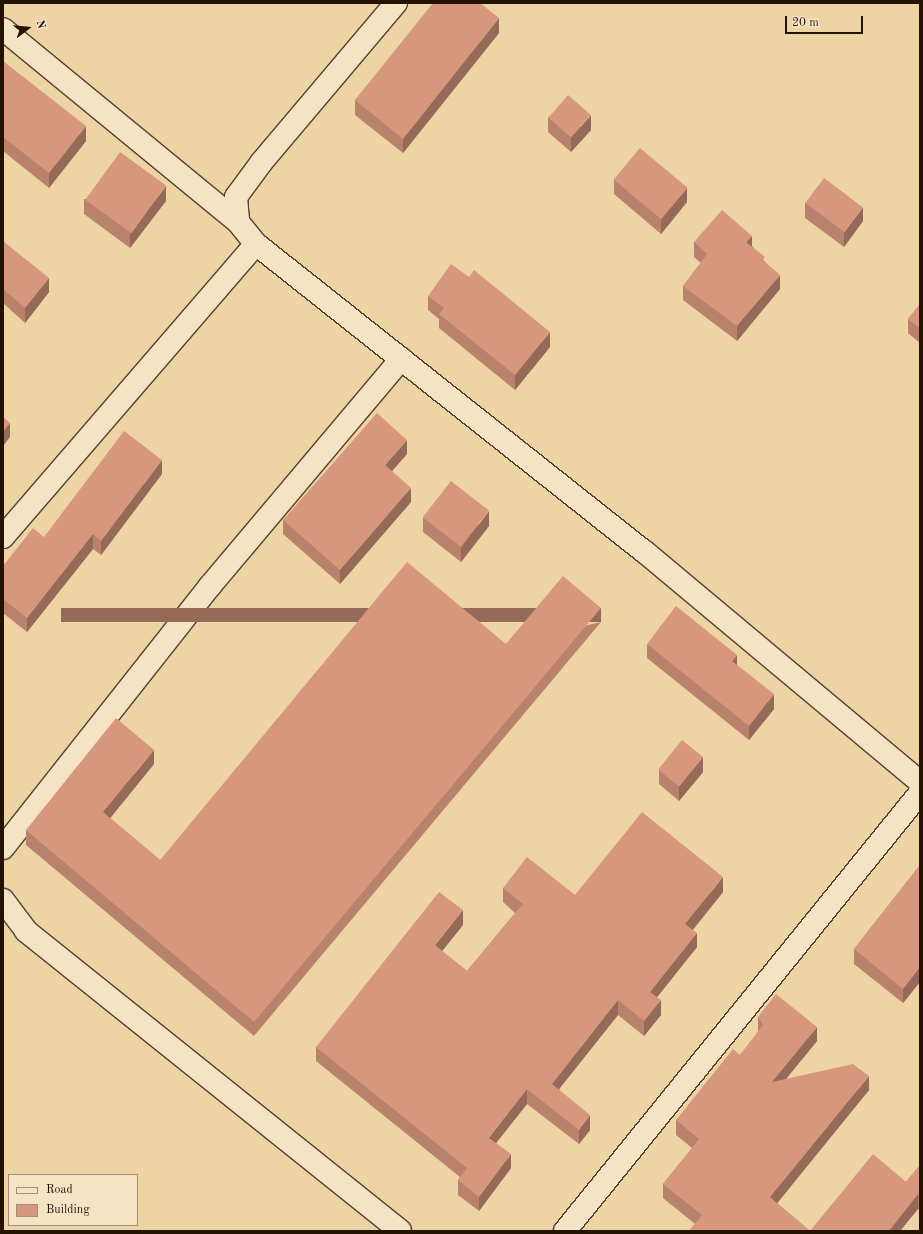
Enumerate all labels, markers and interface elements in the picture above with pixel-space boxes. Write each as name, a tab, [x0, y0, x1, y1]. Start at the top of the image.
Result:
north arrow	[8, 8, 48, 48]
scale bar	[787, 8, 865, 34]
text: 20 m	[792, 17, 819, 29]
text: N	[34, 19, 46, 30]
legend	[8, 1174, 138, 1226]
text: Road	[46, 1184, 73, 1196]
text: Building	[46, 1204, 90, 1216]

